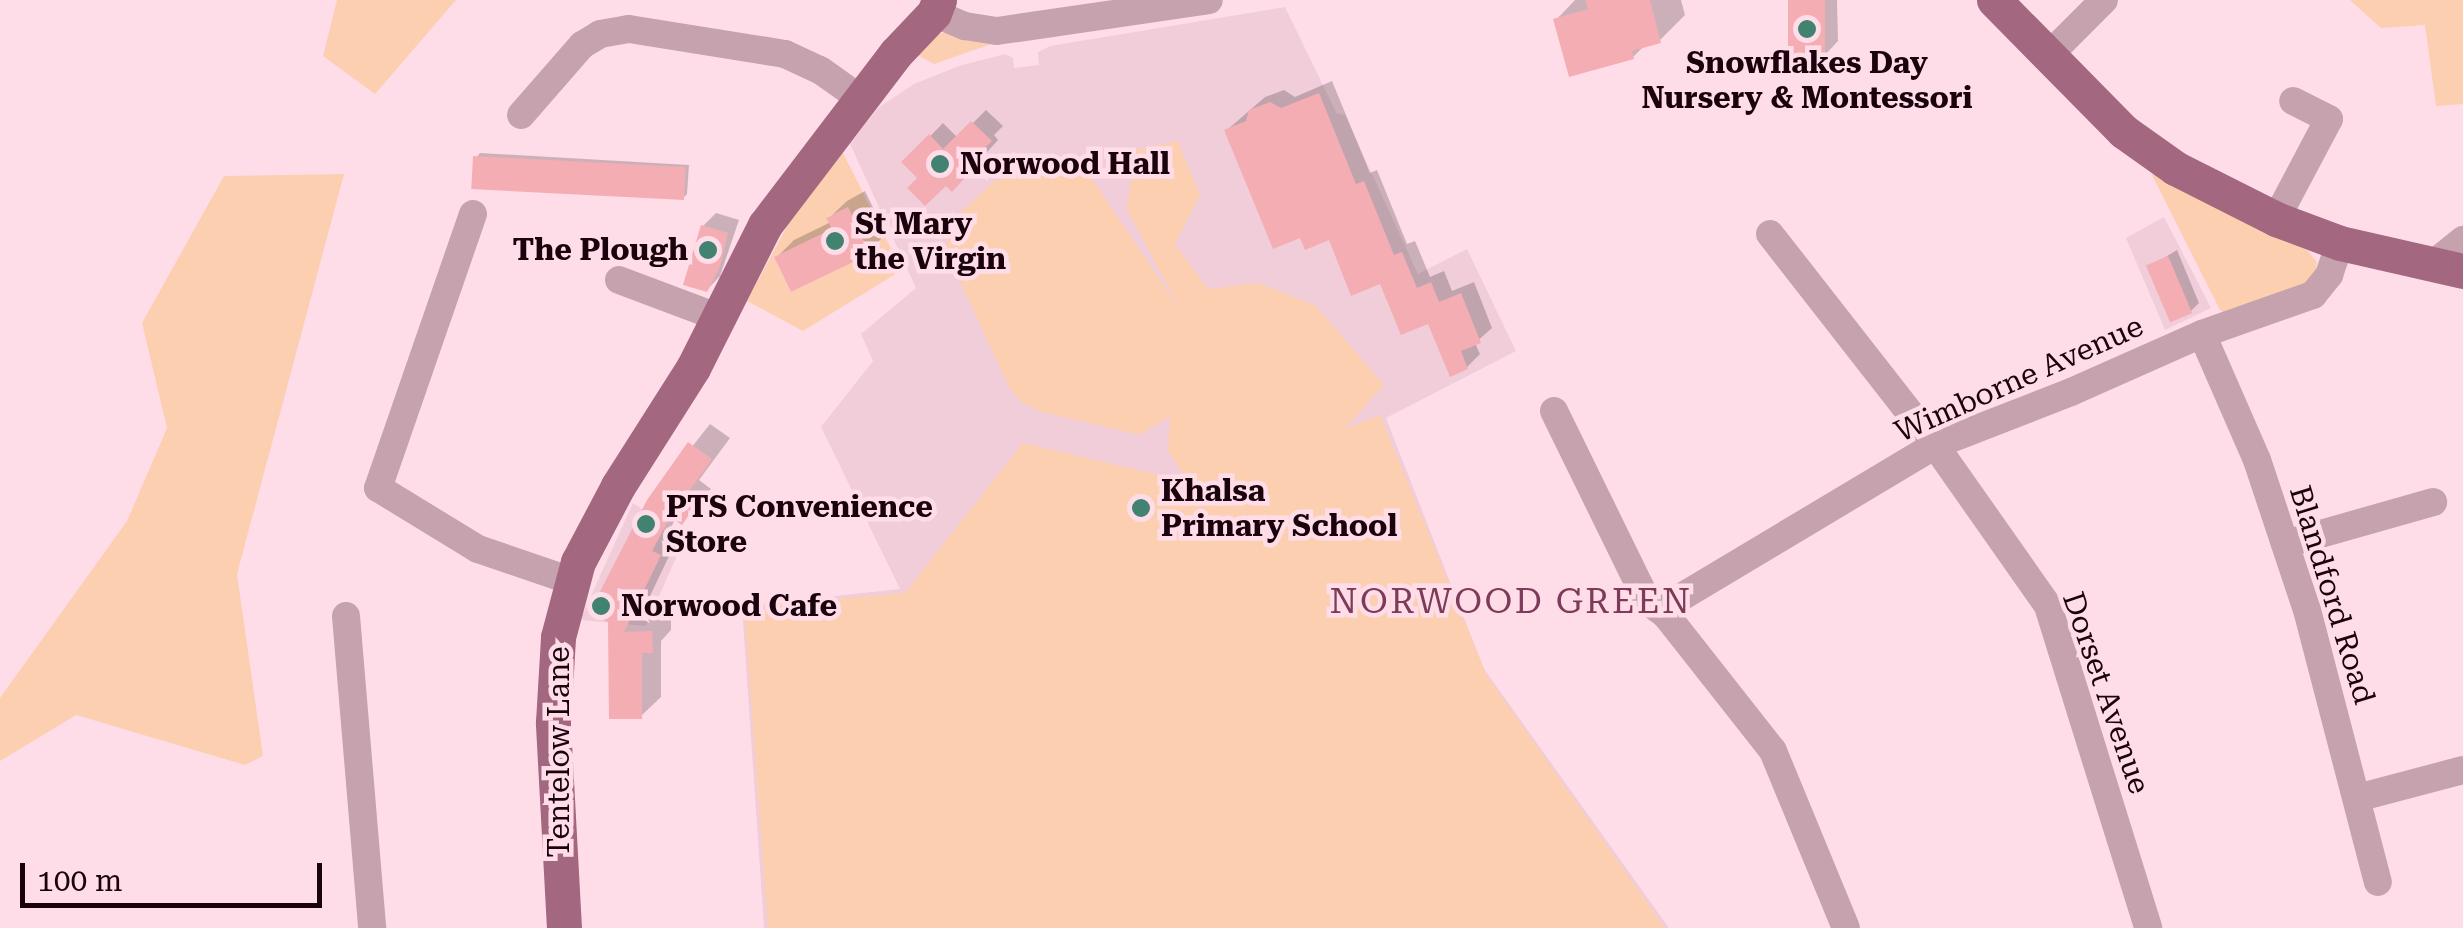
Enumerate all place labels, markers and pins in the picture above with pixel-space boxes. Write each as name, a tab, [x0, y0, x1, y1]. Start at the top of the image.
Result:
marker: Snowflakes Day Nursery & Montessori	[1796, 18, 1818, 40]
place label: Snowflakes Day Nursery & Montessori	[1642, 45, 1972, 116]
place label: Norwood Hall	[960, 146, 1170, 182]
marker: Norwood Hall	[929, 153, 951, 175]
place label: St Mary the Virgin	[855, 206, 1006, 276]
marker: St Mary the Virgin	[824, 230, 846, 252]
place label: The Plough	[512, 232, 688, 268]
marker: The Plough	[697, 239, 719, 261]
place label: Khalsa Primary School	[1161, 473, 1397, 544]
place label: PTS Convenience Store	[666, 489, 933, 560]
marker: Khalsa Primary School	[1130, 497, 1152, 519]
marker: PTS Convenience Store	[635, 513, 657, 535]
place label: Norwood Cafe	[621, 588, 837, 624]
marker: Norwood Cafe	[590, 595, 612, 617]

